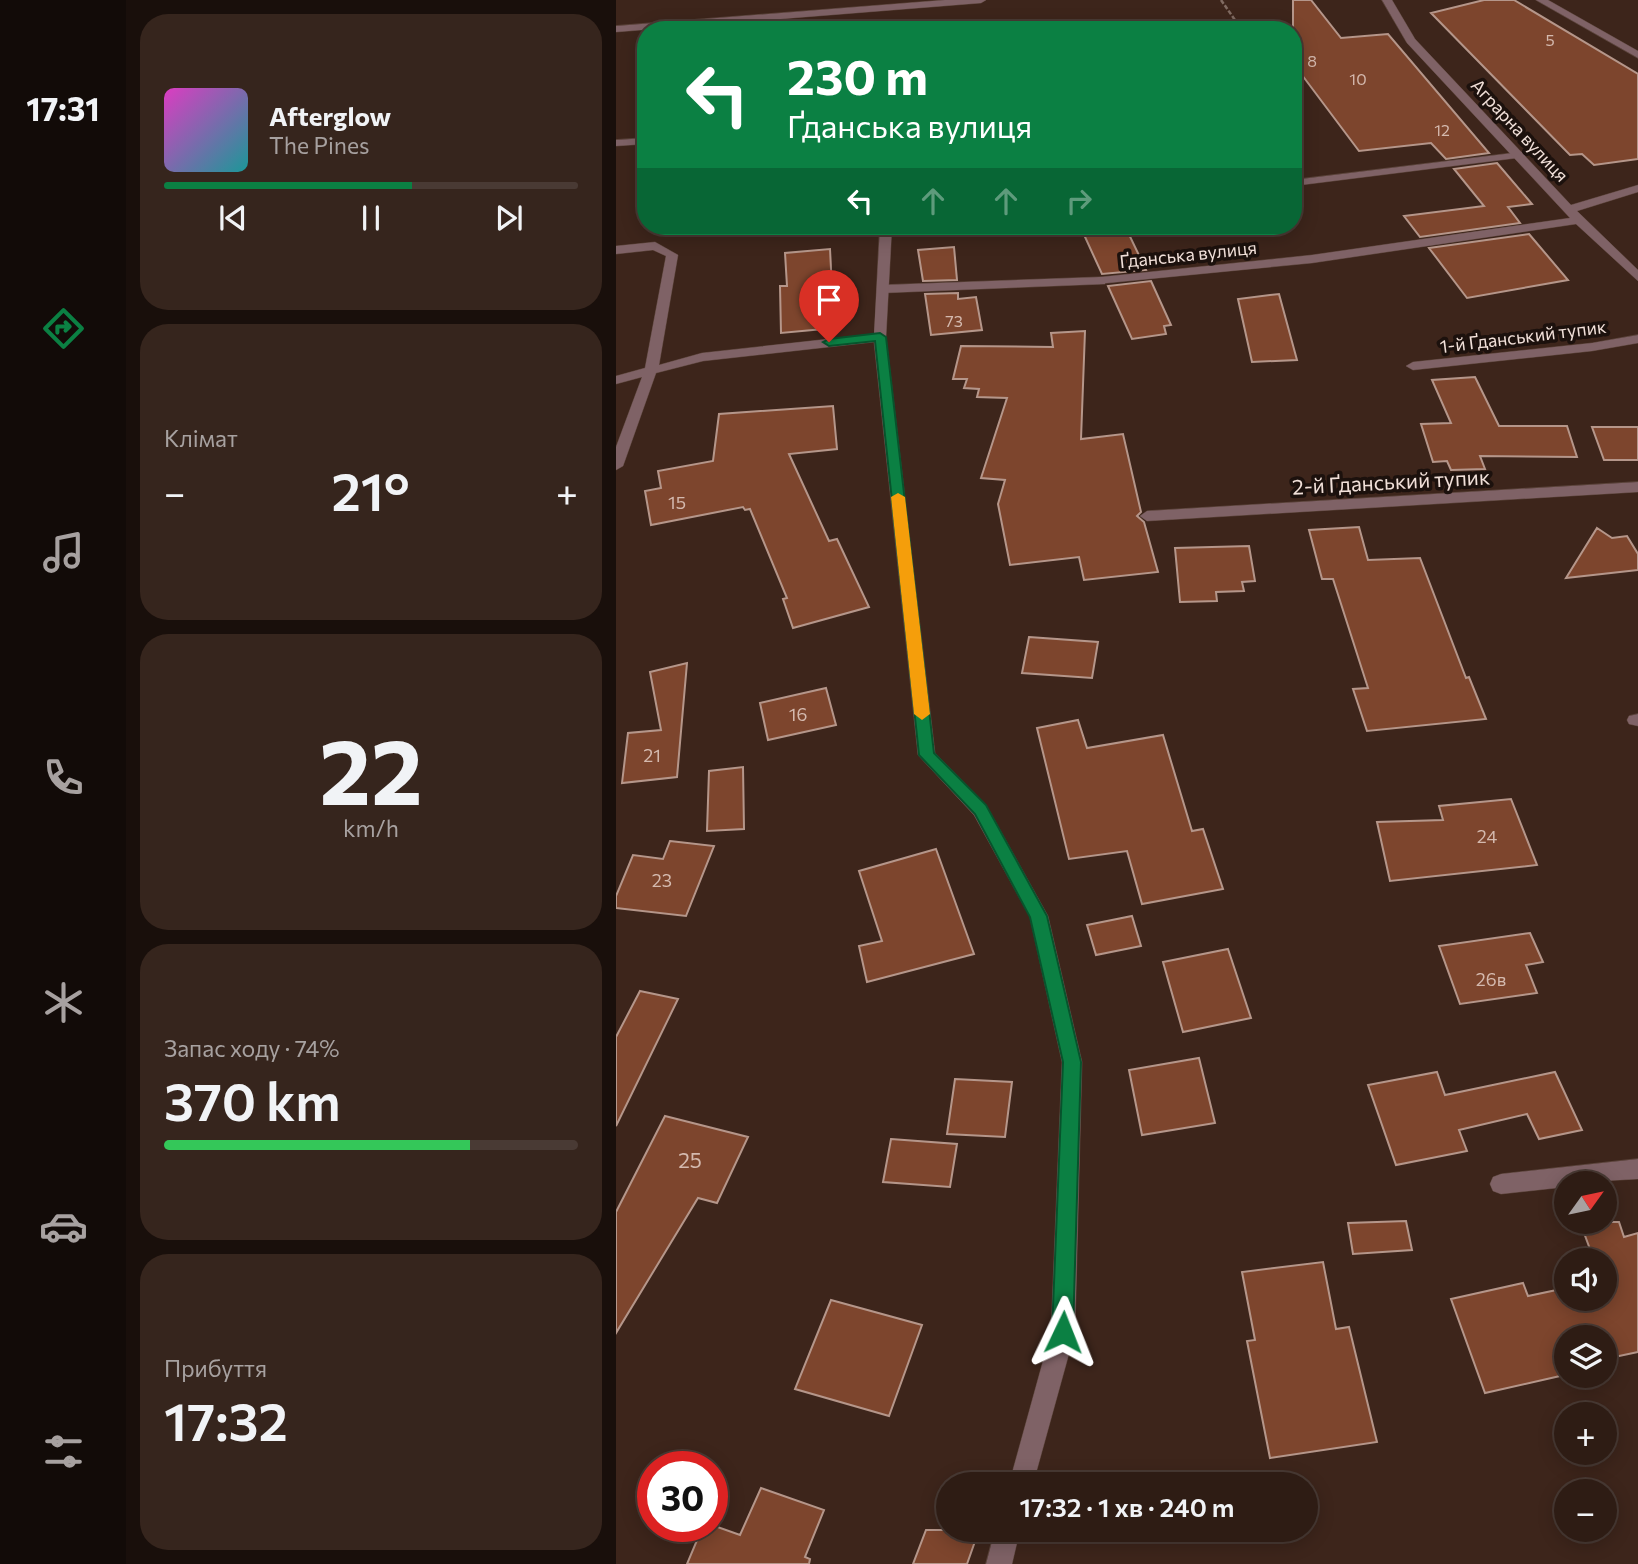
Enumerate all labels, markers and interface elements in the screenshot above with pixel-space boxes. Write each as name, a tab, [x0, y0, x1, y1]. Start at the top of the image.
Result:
house number: 5	[1545, 30, 1555, 49]
text: 230 m	[787, 45, 928, 105]
icon: left	[672, 49, 763, 140]
house number: 8	[1307, 51, 1317, 70]
house number: 10	[1349, 69, 1367, 88]
street label: Аграрна вулиця	[1467, 74, 1573, 186]
text: 17:31	[26, 88, 100, 128]
text: Afterglow	[269, 100, 391, 131]
text: Ґданська вулиця	[787, 105, 1032, 145]
house number: 12	[1434, 120, 1450, 139]
text: The Pines	[269, 131, 370, 159]
icon: left	[841, 182, 879, 220]
icon: ahead	[914, 182, 952, 220]
icon: ahead	[987, 182, 1025, 220]
icon: right	[1060, 182, 1098, 220]
icon: previous	[214, 199, 252, 237]
icon: pause	[352, 199, 390, 237]
icon: next	[490, 199, 528, 237]
street label: Ґданська вулиця	[1118, 236, 1258, 272]
pin	[799, 270, 859, 342]
icon: arrive	[810, 281, 848, 319]
icon: directions	[39, 304, 88, 353]
house number: 73	[945, 311, 963, 330]
street label: 1-й Ґданський тупик	[1439, 315, 1608, 357]
text: Клімат	[164, 424, 238, 452]
text: 21°	[331, 458, 410, 522]
street label: 2-й Ґданський тупик	[1291, 463, 1491, 499]
text: −	[164, 468, 186, 515]
text: +	[556, 468, 578, 515]
house number: 15	[668, 491, 686, 513]
icon: music	[39, 528, 88, 577]
house number: 16	[789, 703, 807, 725]
text: 22	[319, 712, 423, 824]
house number: 21	[643, 744, 661, 766]
icon: phone	[39, 753, 88, 802]
text: km/h	[343, 814, 399, 842]
house number: 24	[1477, 825, 1497, 847]
house number: 23	[652, 869, 672, 891]
house number: 26в	[1476, 968, 1506, 990]
icon: climate	[39, 978, 88, 1027]
text: Запас ходу · 74%	[164, 1034, 339, 1062]
text: 370 km	[164, 1068, 341, 1132]
house number: 25	[678, 1147, 702, 1172]
north arrow	[1554, 1171, 1617, 1234]
map controls	[1554, 1171, 1617, 1542]
icon: car	[39, 1202, 88, 1251]
button: sound	[1554, 1248, 1617, 1311]
position arrow	[1026, 1295, 1100, 1369]
button: layers	[1554, 1325, 1617, 1388]
text: Прибуття	[164, 1354, 267, 1382]
text: 17:32	[164, 1388, 288, 1452]
button: +	[1554, 1402, 1617, 1465]
icon: filters	[39, 1427, 88, 1476]
speed limit sign: 30	[637, 1451, 728, 1542]
button: −	[1554, 1479, 1617, 1542]
text: 17:32 · 1 хв · 240 m	[1020, 1491, 1234, 1522]

